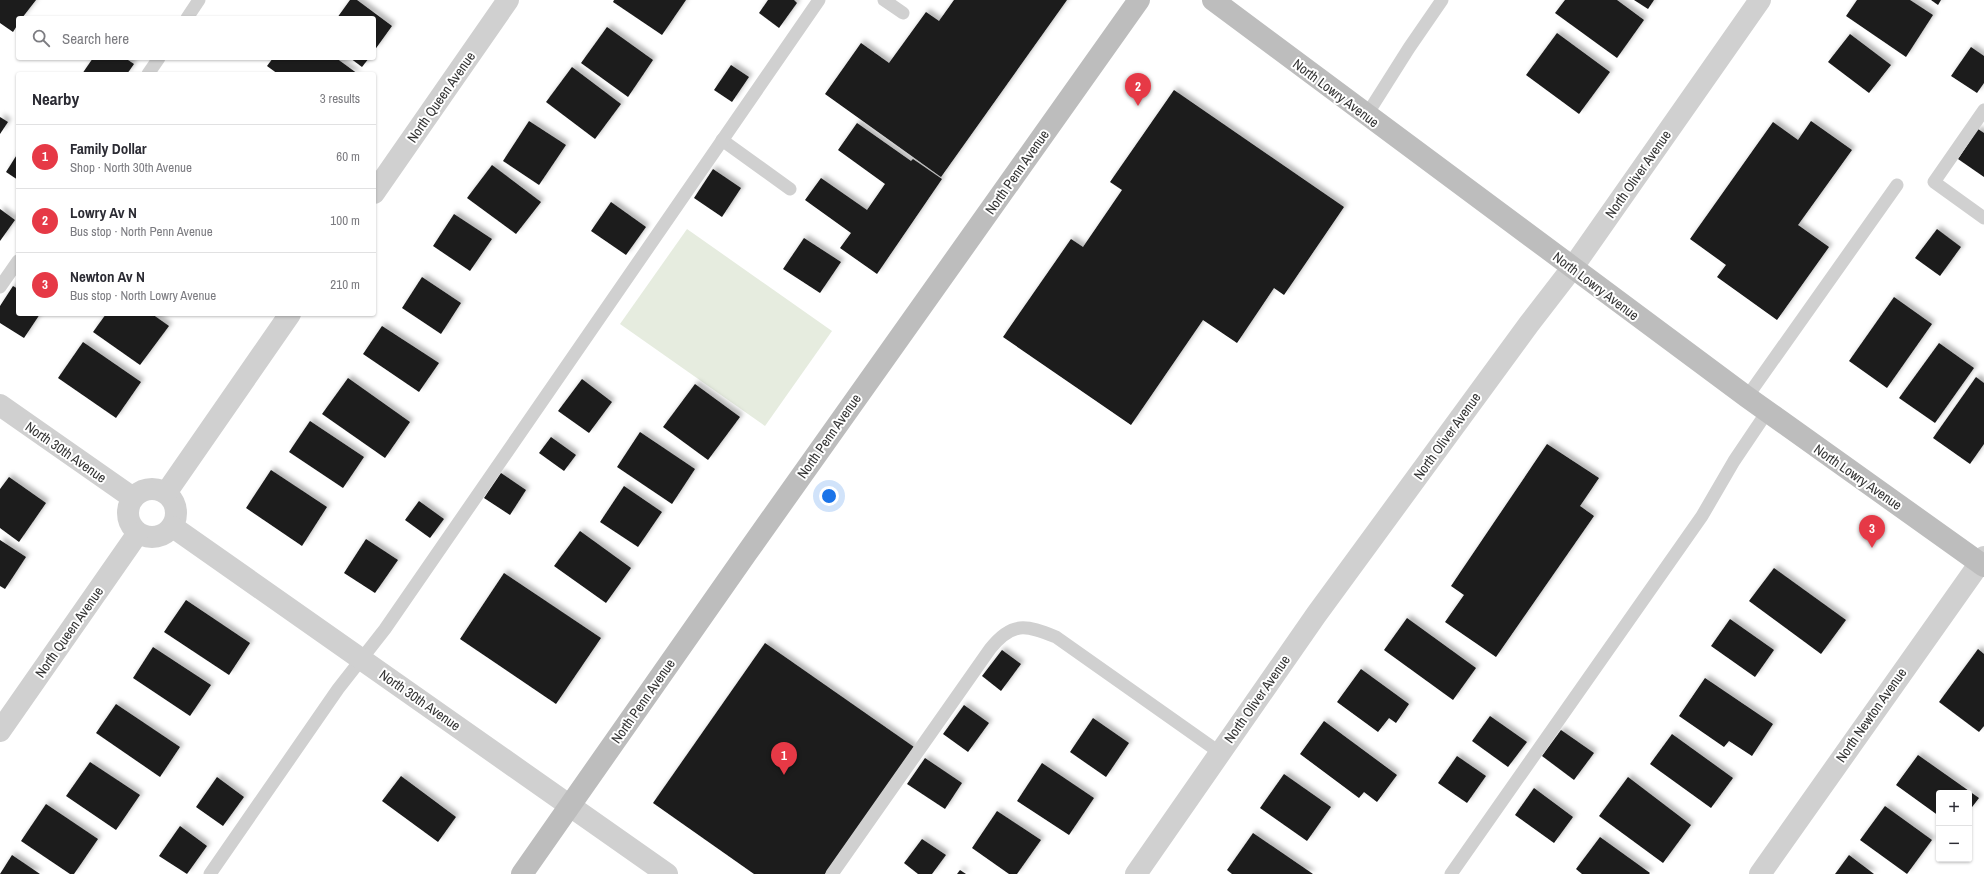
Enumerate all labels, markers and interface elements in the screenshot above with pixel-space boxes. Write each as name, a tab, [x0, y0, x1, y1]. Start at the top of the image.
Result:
search box	[16, 16, 376, 60]
icon: search	[30, 27, 52, 49]
text: Search here	[62, 28, 129, 49]
street label: North Queen Avenue	[403, 48, 479, 146]
street label: North Lowry Avenue	[1289, 55, 1383, 131]
pin: 2	[1125, 73, 1151, 106]
text: Nearby	[32, 87, 79, 110]
text: 3 results	[320, 90, 360, 107]
street label: North Penn Avenue	[981, 126, 1053, 218]
street label: North Oliver Avenue	[1601, 127, 1675, 221]
text: Family Dollar	[70, 138, 147, 159]
text: 1	[42, 148, 48, 165]
text: 60 m	[336, 148, 360, 165]
text: Shop · North 30th Avenue	[70, 159, 192, 176]
text: Lowry Av N	[70, 202, 137, 223]
text: 2	[42, 212, 48, 229]
text: 100 m	[330, 212, 360, 229]
text: Bus stop · North Penn Avenue	[70, 223, 213, 240]
street label: North Lowry Avenue	[1549, 248, 1643, 324]
text: Newton Av N	[70, 266, 145, 287]
text: 3	[42, 276, 48, 293]
text: 210 m	[330, 276, 360, 293]
text: Bus stop · North Lowry Avenue	[70, 287, 216, 304]
street label: North Oliver Avenue	[1409, 389, 1485, 483]
street label: North Penn Avenue	[793, 390, 865, 482]
street label: North 30th Avenue	[22, 417, 110, 487]
street label: North Lowry Avenue	[1811, 440, 1905, 514]
your location	[819, 486, 839, 506]
pin: 3	[1859, 515, 1885, 548]
street label: North Queen Avenue	[31, 583, 107, 681]
street label: North Oliver Avenue	[1220, 652, 1294, 746]
street label: North Penn Avenue	[607, 655, 679, 747]
street label: North Newton Avenue	[1832, 664, 1910, 766]
street label: North 30th Avenue	[376, 665, 464, 735]
pin: 1	[771, 742, 797, 775]
map controls	[1936, 790, 1972, 862]
button: +	[1936, 790, 1972, 826]
button: −	[1936, 826, 1972, 862]

